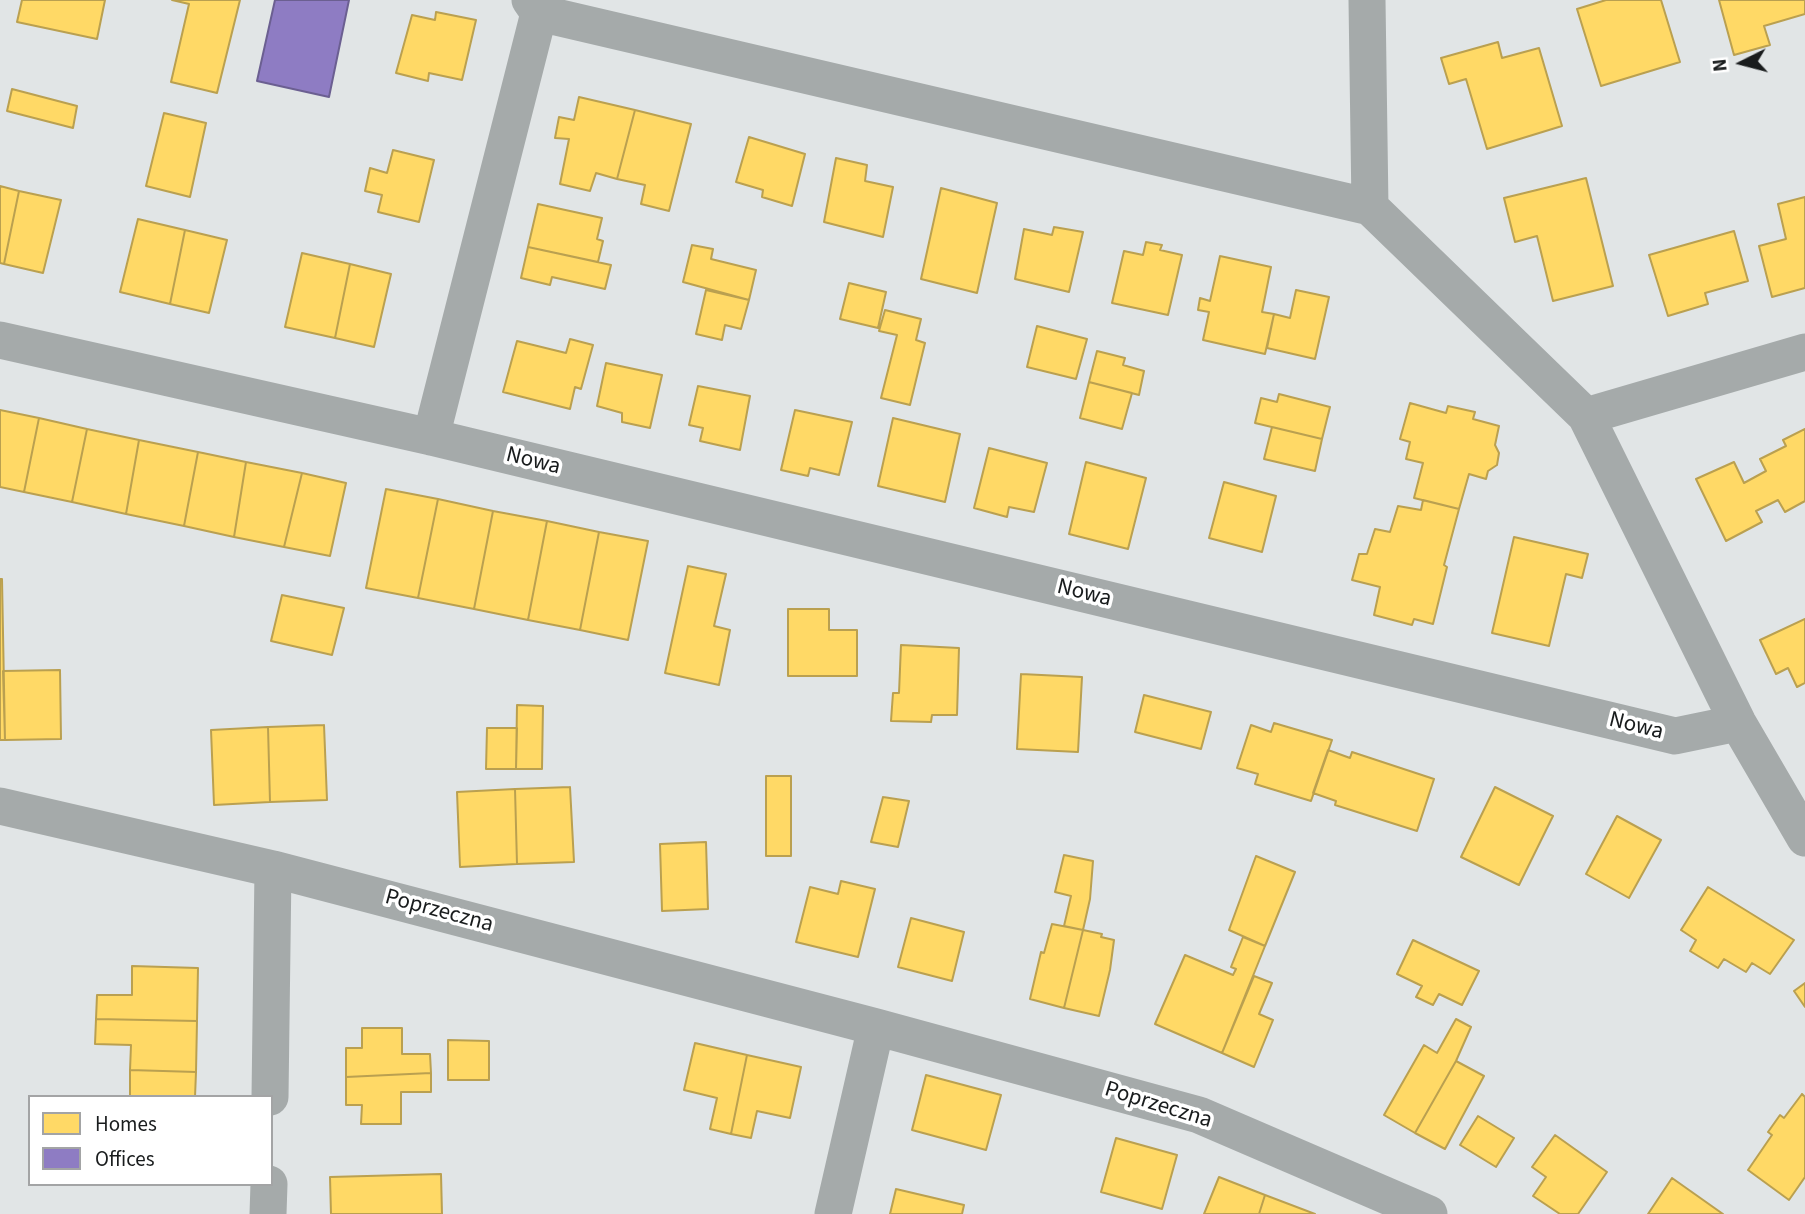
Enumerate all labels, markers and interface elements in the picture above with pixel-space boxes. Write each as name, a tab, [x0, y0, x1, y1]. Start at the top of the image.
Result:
north arrow	[1707, 28, 1777, 98]
text: N	[1707, 58, 1735, 73]
street label: Nowa	[503, 442, 563, 482]
street label: Nowa	[1054, 574, 1114, 614]
street label: Nowa	[1606, 707, 1666, 747]
street label: Poprzeczna	[382, 884, 496, 940]
street label: Poprzeczna	[1101, 1077, 1215, 1135]
legend	[28, 1095, 273, 1186]
text: Homes	[95, 1109, 157, 1139]
text: Offices	[95, 1144, 155, 1174]

